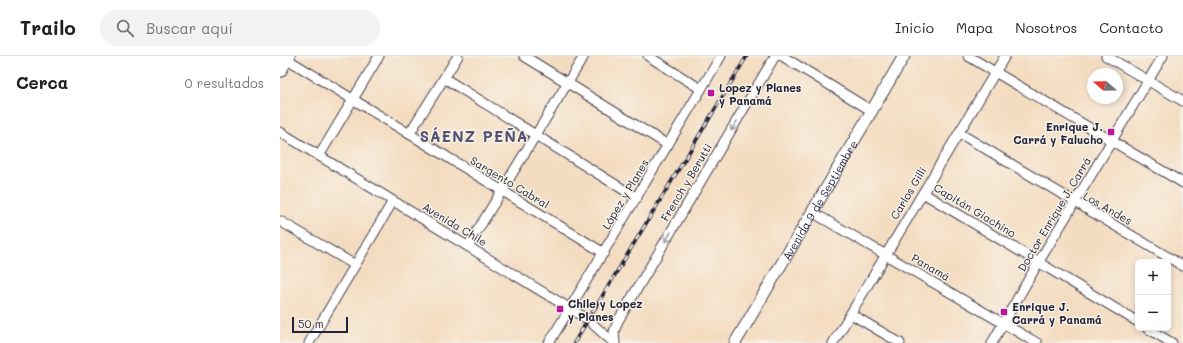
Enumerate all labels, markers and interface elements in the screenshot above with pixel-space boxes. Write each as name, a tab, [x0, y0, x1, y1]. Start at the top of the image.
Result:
search box	[100, 10, 380, 46]
text: Trailo	[20, 15, 76, 40]
icon: search	[114, 17, 136, 39]
text: Buscar aquí	[146, 18, 233, 38]
text: Inicio	[895, 18, 934, 37]
text: Mapa	[956, 18, 993, 37]
text: Nosotros	[1015, 18, 1077, 37]
text: Contacto	[1099, 18, 1163, 37]
north arrow	[1087, 68, 1123, 104]
text: Cerca	[16, 71, 68, 93]
text: 0 resultados	[184, 74, 264, 91]
place label: Lopez y Planes y Panamá	[719, 80, 802, 108]
marker: Lopez y Planes y Panamá	[706, 88, 716, 98]
place label: Enrique J. Carrá y Falucho	[1013, 119, 1103, 147]
one-way arrow	[730, 120, 738, 132]
district label: SÁENZ PEÑA	[420, 126, 528, 146]
marker: Enrique J. Carrá y Falucho	[1106, 127, 1116, 137]
street label: Avenida 9 de Septiembre	[778, 137, 860, 263]
street label: French y Berutti	[657, 140, 715, 224]
street label: Sargento Cabral	[468, 152, 552, 212]
street label: Doctor Enrique J. Carrá	[1014, 154, 1094, 274]
street label: López y Planes	[598, 156, 652, 232]
street label: Carlos Gilli	[886, 164, 930, 222]
street label: Capitán Giachino	[931, 180, 1019, 241]
street label: Los Andes	[1081, 188, 1135, 228]
street label: Avenida Chile	[420, 199, 490, 249]
one-way arrow	[663, 231, 671, 243]
street label: Panamá	[909, 250, 953, 284]
map controls	[1135, 259, 1171, 331]
button: +	[1135, 259, 1171, 295]
button: −	[1135, 295, 1171, 331]
place label: Chile y Lopez y Planes	[568, 296, 642, 324]
place label: Enrique J. Carrá y Panamá	[1012, 299, 1102, 327]
marker: Chile y Lopez y Planes	[555, 304, 565, 314]
marker: Enrique J. Carrá y Panamá	[999, 307, 1009, 317]
scale bar	[292, 315, 348, 334]
text: 50 m	[298, 316, 324, 331]

